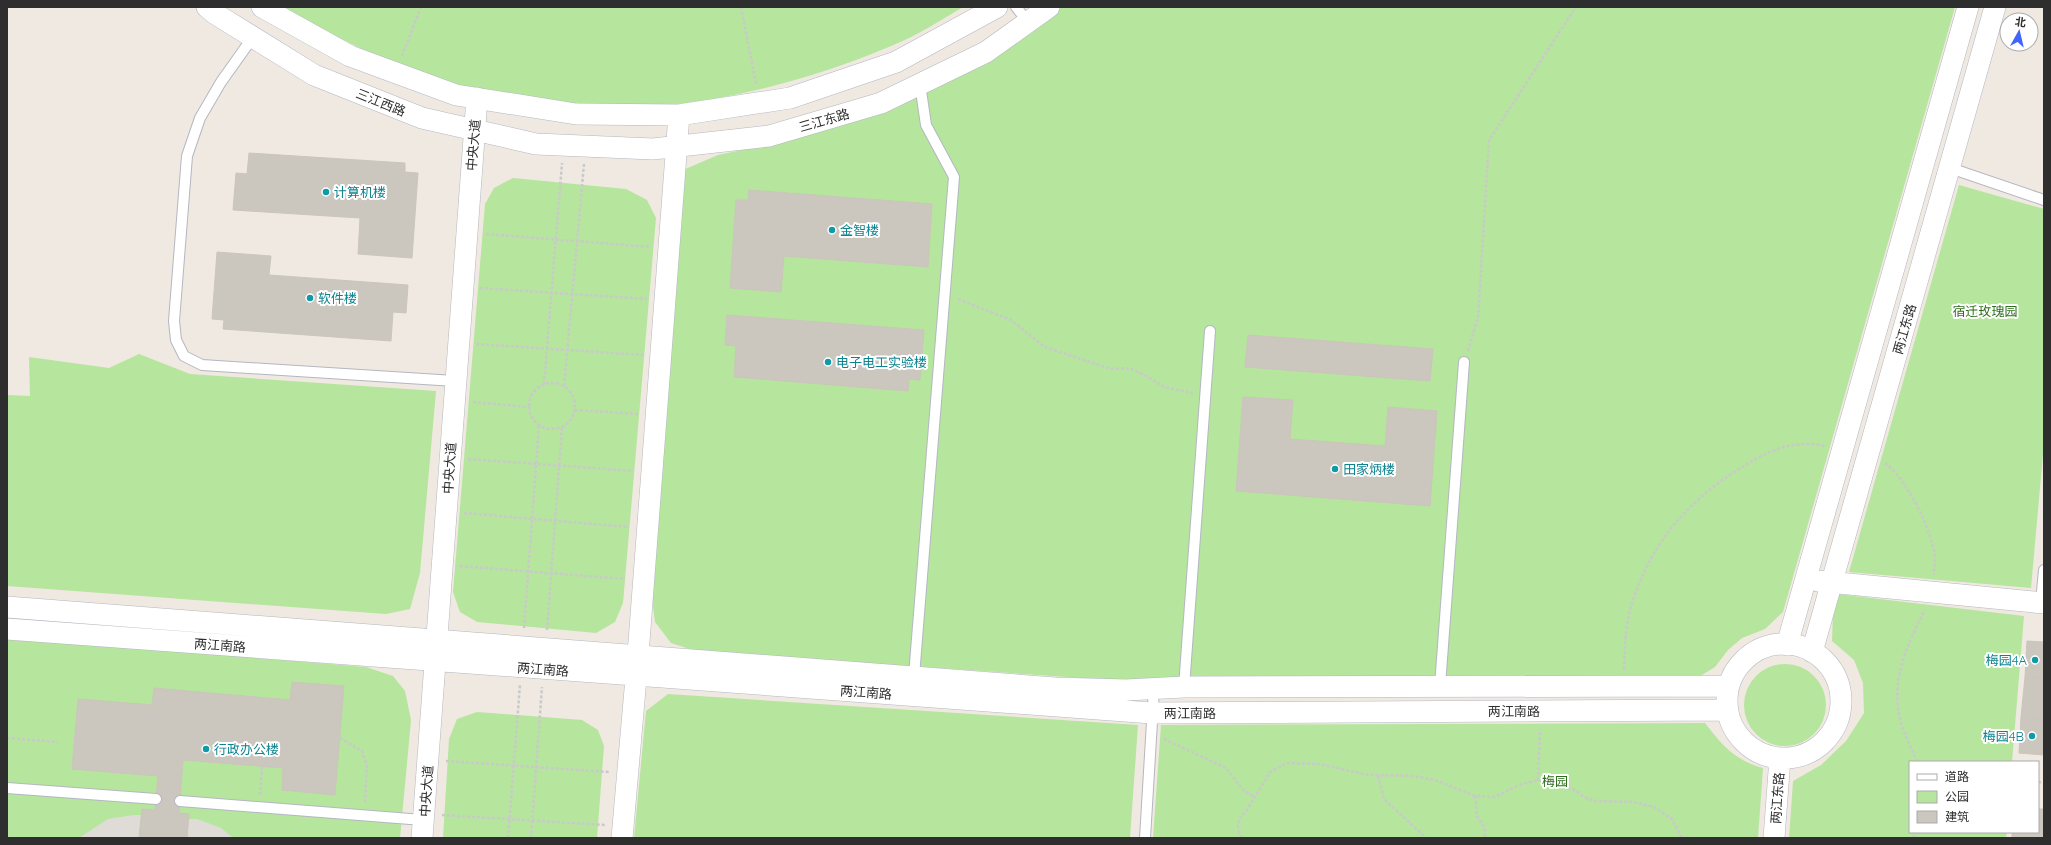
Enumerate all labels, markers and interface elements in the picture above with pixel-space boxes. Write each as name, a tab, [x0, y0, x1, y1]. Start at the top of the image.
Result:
north arrow	[1999, 12, 2039, 52]
text: 北	[2014, 14, 2027, 30]
street label: 三江西路	[354, 85, 408, 119]
street label: 三江东路	[797, 105, 851, 135]
street label: 中央大道	[463, 118, 483, 172]
place label: 计算机楼	[334, 184, 386, 200]
marker: 计算机楼	[321, 187, 331, 197]
place label: 金智楼	[840, 222, 879, 238]
marker: 金智楼	[827, 225, 837, 235]
place label: 软件楼	[318, 290, 357, 306]
marker: 软件楼	[305, 293, 315, 303]
street label: 两江东路	[1889, 302, 1919, 356]
park label: 宿迁玫瑰园	[1952, 303, 2018, 319]
place label: 电子电工实验楼	[836, 354, 927, 370]
marker: 电子电工实验楼	[823, 357, 833, 367]
street label: 中央大道	[439, 441, 459, 495]
place label: 田家炳楼	[1343, 461, 1395, 477]
marker: 田家炳楼	[1330, 464, 1340, 474]
street label: 两江南路	[193, 635, 247, 655]
place label: 梅园4A	[1986, 652, 2028, 668]
marker: 梅园4A	[2030, 655, 2040, 665]
street label: 两江南路	[516, 659, 570, 679]
street label: 两江南路	[839, 682, 893, 702]
street label: 两江南路	[1488, 703, 1540, 719]
street label: 两江南路	[1164, 705, 1216, 721]
place label: 梅园4B	[1983, 728, 2024, 744]
marker: 梅园4B	[2027, 731, 2037, 741]
place label: 行政办公楼	[214, 741, 279, 757]
marker: 行政办公楼	[201, 744, 211, 754]
legend	[1909, 761, 2039, 833]
street label: 中央大道	[416, 764, 436, 818]
text: 道路	[1945, 769, 1969, 784]
street label: 两江东路	[1767, 771, 1787, 825]
park label: 梅园	[1542, 773, 1568, 789]
text: 公园	[1945, 789, 1969, 804]
text: 建筑	[1945, 809, 1969, 824]

